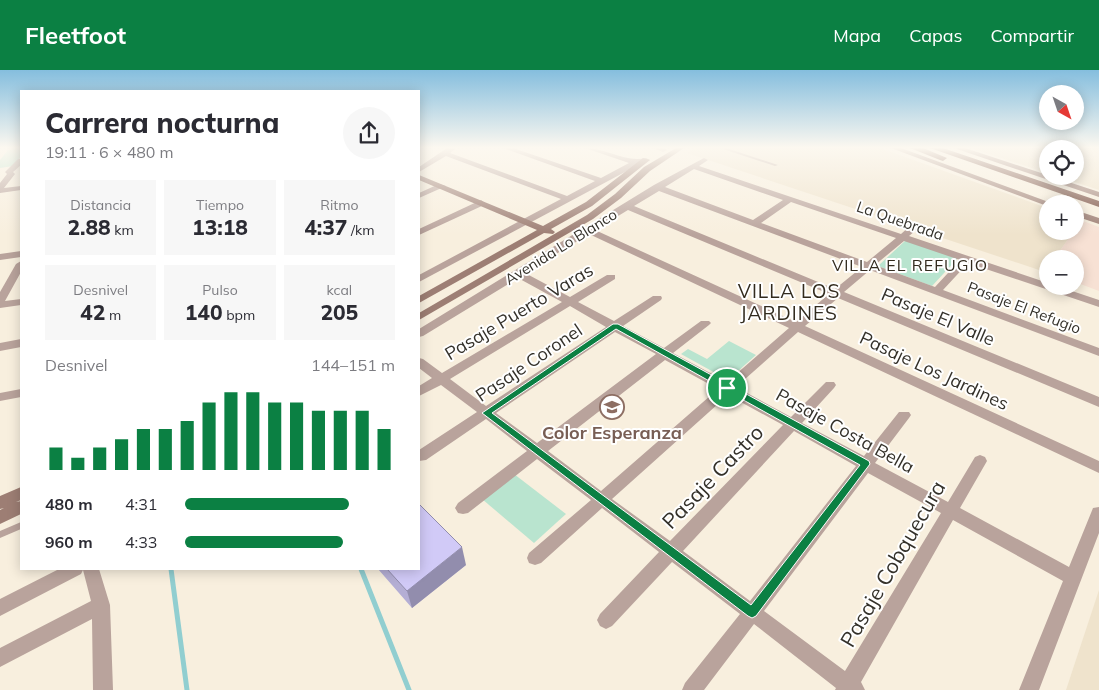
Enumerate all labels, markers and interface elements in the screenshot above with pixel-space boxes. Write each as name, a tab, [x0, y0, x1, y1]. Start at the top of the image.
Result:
text: Fleetfoot	[25, 20, 126, 50]
text: Mapa	[833, 24, 881, 47]
text: Capas	[909, 24, 963, 47]
text: Compartir	[991, 24, 1074, 47]
north arrow	[1039, 85, 1084, 130]
map controls	[1039, 85, 1084, 295]
text: Carrera nocturna	[45, 105, 279, 140]
button: share	[343, 107, 395, 159]
button: locate	[1039, 140, 1084, 185]
text: 19:11 · 6 × 480 m	[45, 142, 174, 162]
button: +	[1039, 195, 1084, 240]
text: Distancia	[70, 196, 131, 214]
text: Tiempo	[196, 196, 244, 214]
text: Ritmo	[320, 196, 358, 214]
street label: La Quebrada	[854, 197, 946, 244]
street label: Avenida Lo Blanco	[501, 204, 620, 289]
text: 2.88	[67, 214, 111, 240]
text: 13:18	[192, 214, 248, 240]
text: 4:37	[304, 214, 347, 240]
text: km	[111, 221, 134, 239]
text: /km	[347, 221, 375, 239]
button: −	[1039, 250, 1084, 295]
district label: VILLA EL REFUGIO	[832, 255, 988, 275]
street label: Pasaje Puerto Varas	[440, 258, 597, 365]
street label: Pasaje El Refugio	[965, 277, 1084, 338]
district label: VILLA LOS JARDINES	[738, 279, 840, 325]
text: Desnivel	[73, 281, 128, 299]
text: Pulso	[202, 281, 238, 299]
text: kcal	[327, 281, 352, 299]
street label: Pasaje El Valle	[878, 282, 998, 351]
text: 42	[80, 299, 105, 325]
text: 140	[185, 299, 223, 325]
text: 205	[320, 299, 358, 325]
text: m	[105, 306, 121, 324]
text: bpm	[223, 306, 255, 324]
street label: Pasaje Coronel	[471, 318, 586, 407]
street label: Pasaje Los Jardines	[856, 326, 1012, 415]
text: Desnivel	[45, 355, 108, 375]
text: 144–151 m	[311, 355, 395, 375]
pin	[706, 367, 748, 409]
icon: arrive	[713, 374, 741, 402]
street label: Pasaje Costa Bella	[772, 383, 918, 478]
school or university icon: Color Esperanza	[599, 394, 625, 420]
street label: Pasaje Castro	[656, 419, 768, 534]
place label: Color Esperanza	[542, 421, 682, 444]
street label: Pasaje Cobquecura	[834, 476, 950, 651]
text: 480 m	[45, 494, 93, 514]
text: 4:31	[125, 494, 157, 514]
text: 960 m	[45, 532, 93, 552]
text: 4:33	[125, 532, 157, 552]

